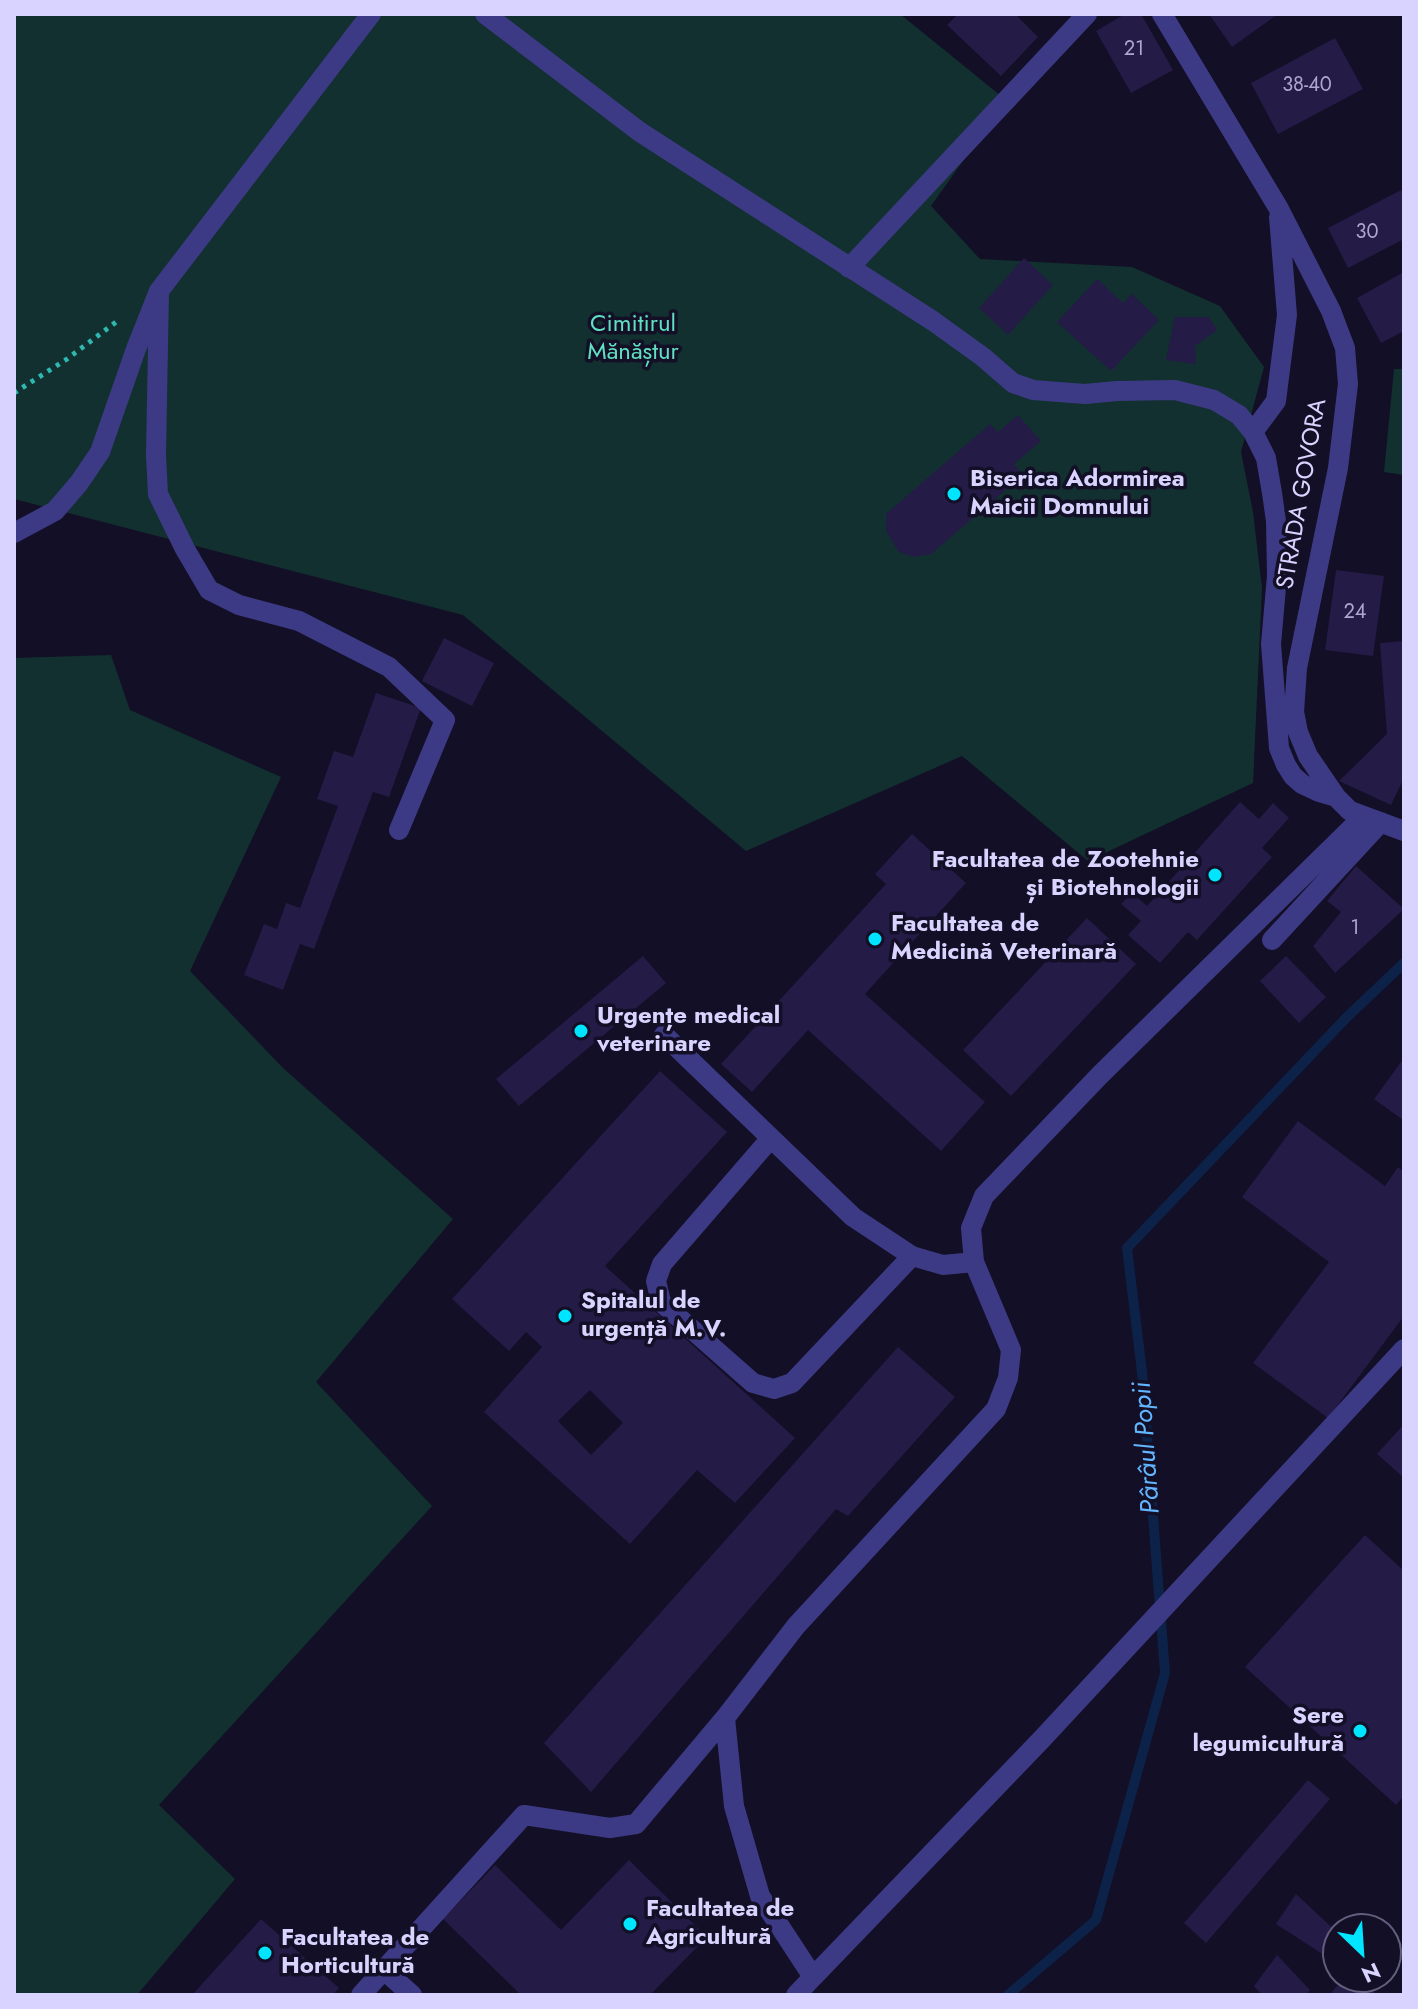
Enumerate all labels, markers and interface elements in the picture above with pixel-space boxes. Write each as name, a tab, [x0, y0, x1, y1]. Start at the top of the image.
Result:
house number: 21	[1124, 38, 1144, 62]
house number: 38-40	[1282, 74, 1332, 98]
house number: 30	[1356, 221, 1378, 245]
park label: Cimitirul Mănăștur	[587, 311, 679, 367]
street label: STRADA GOVORA	[1272, 397, 1334, 591]
place label: Biserica Adormirea Maicii Domnului	[970, 466, 1185, 522]
marker: Biserica Adormirea Maicii Domnului	[945, 485, 963, 503]
house number: 24	[1343, 601, 1367, 625]
place label: Facultatea de Zootehnie și Biotehnologii	[932, 847, 1199, 903]
marker: Facultatea de Zootehnie și Biotehnologii	[1206, 866, 1224, 884]
place label: Facultatea de Medicină Veterinară	[891, 911, 1117, 967]
house number: 1	[1351, 917, 1359, 941]
marker: Facultatea de Medicină Veterinară	[866, 930, 884, 948]
place label: Urgențe medical veterinare	[597, 1003, 780, 1059]
marker: Urgențe medical veterinare	[572, 1022, 590, 1040]
place label: Spitalul de urgență M.V.	[581, 1288, 726, 1344]
marker: Spitalul de urgență M.V.	[556, 1307, 574, 1325]
water label: Pârâul Popii	[1128, 1381, 1168, 1515]
place label: Sere legumicultură	[1193, 1703, 1344, 1759]
marker: Sere legumicultură	[1351, 1722, 1369, 1740]
place label: Facultatea de Agricultură	[646, 1896, 794, 1952]
north arrow	[1322, 1913, 1402, 1993]
marker: Facultatea de Agricultură	[621, 1915, 639, 1933]
place label: Facultatea de Horticultură	[281, 1925, 429, 1981]
marker: Facultatea de Horticultură	[256, 1944, 274, 1962]
text: N	[1357, 1955, 1386, 1991]

